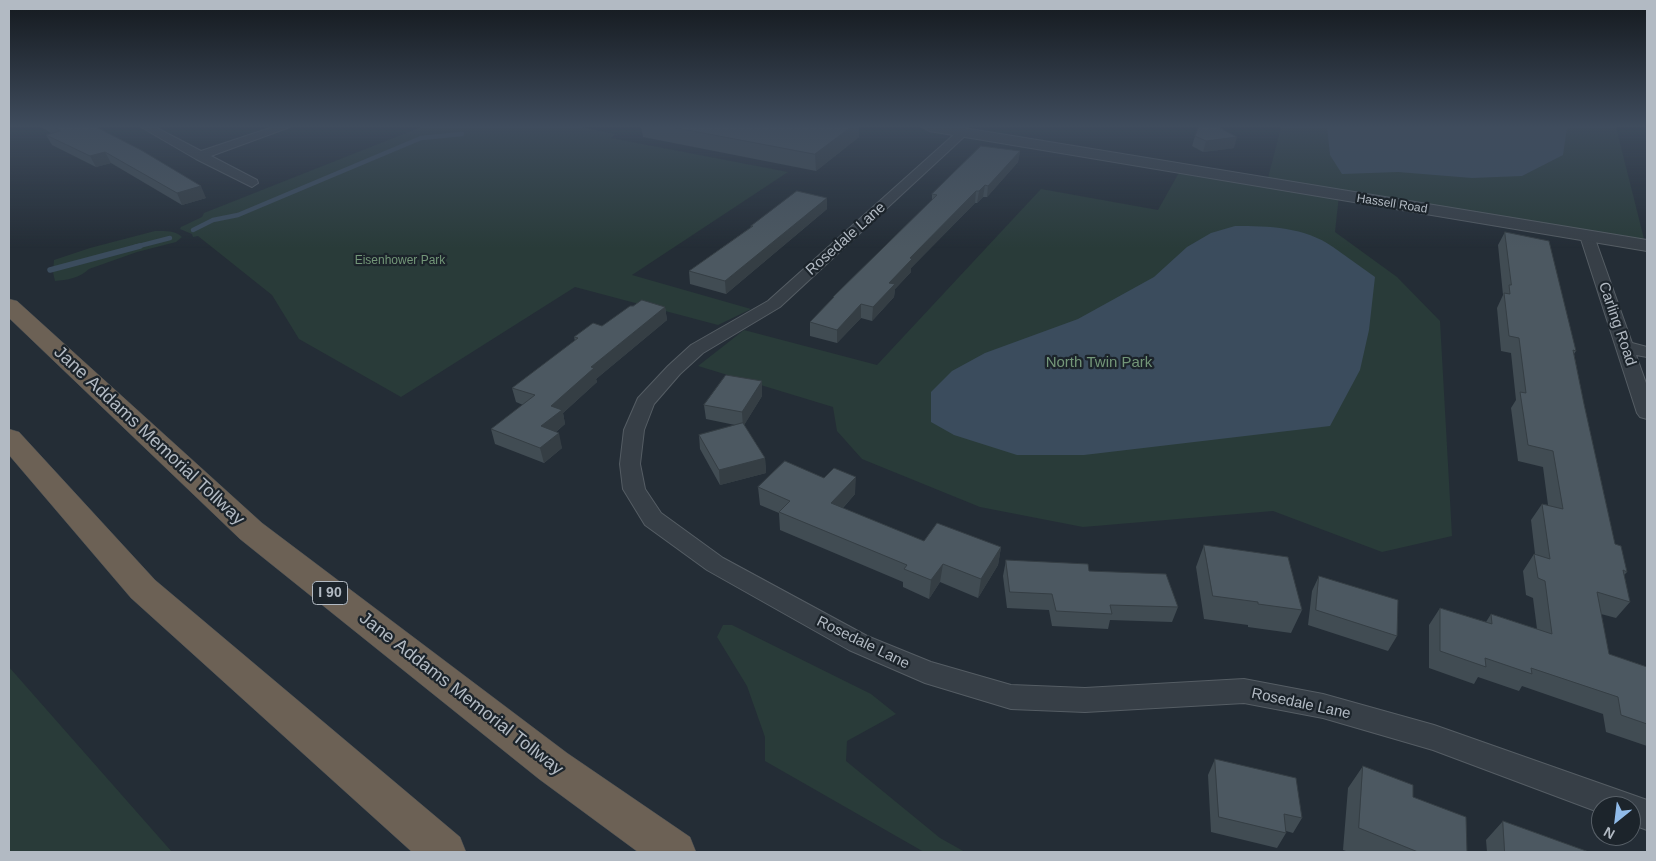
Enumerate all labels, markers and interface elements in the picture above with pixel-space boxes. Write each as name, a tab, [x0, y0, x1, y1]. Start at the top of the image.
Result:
street label: Hassell Road	[1356, 191, 1428, 217]
street label: Rosedale Lane	[802, 199, 890, 279]
park label: Eisenhower Park	[355, 254, 445, 268]
street label: Carling Road	[1594, 280, 1640, 368]
street label: Jane Addams Memorial Tollway	[49, 342, 249, 530]
park label: North Twin Park	[1046, 354, 1152, 372]
road number: I 90	[312, 582, 348, 604]
street label: Jane Addams Memorial Tollway	[355, 608, 567, 780]
street label: Rosedale Lane	[814, 613, 912, 673]
street label: Rosedale Lane	[1250, 685, 1352, 723]
north arrow	[1591, 796, 1641, 846]
text: N	[1601, 824, 1618, 843]

